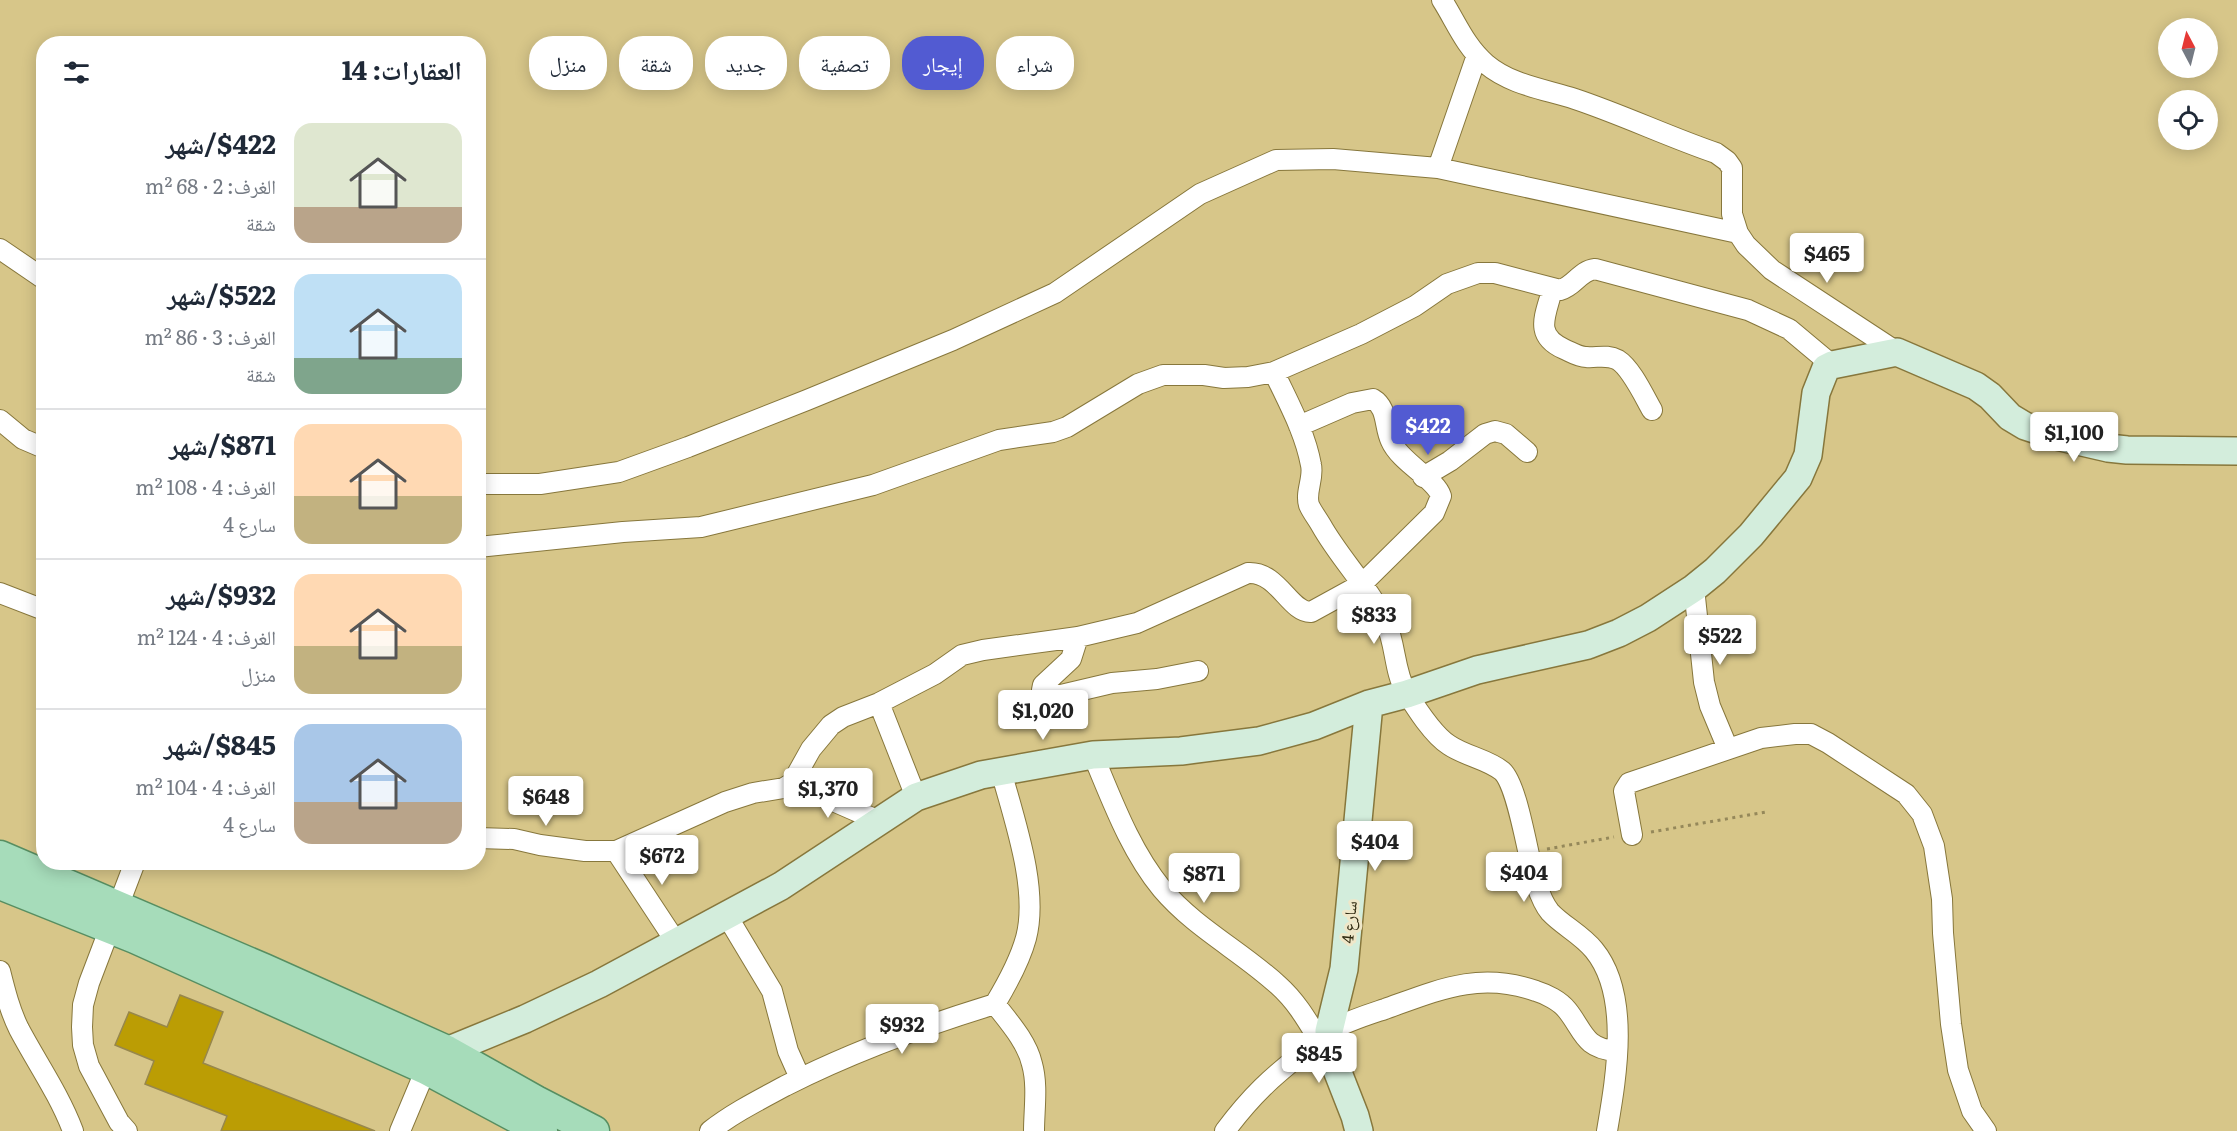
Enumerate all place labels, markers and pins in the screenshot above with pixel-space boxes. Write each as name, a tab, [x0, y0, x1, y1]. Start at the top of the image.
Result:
pin: $465	[1791, 233, 1863, 284]
pin: $422	[1392, 405, 1464, 456]
pin: $1,100	[2025, 412, 2123, 463]
pin: $833	[1338, 594, 1410, 645]
pin: $522	[1684, 615, 1756, 666]
pin: $1,020	[994, 690, 1092, 741]
pin: $1,370	[779, 768, 877, 819]
pin: $648	[510, 776, 582, 827]
pin: $404	[1339, 821, 1411, 872]
pin: $672	[626, 835, 698, 886]
pin: $404	[1488, 852, 1560, 903]
pin: $871	[1168, 853, 1240, 904]
pin: $932	[866, 1004, 938, 1055]
pin: $845	[1283, 1033, 1355, 1084]

